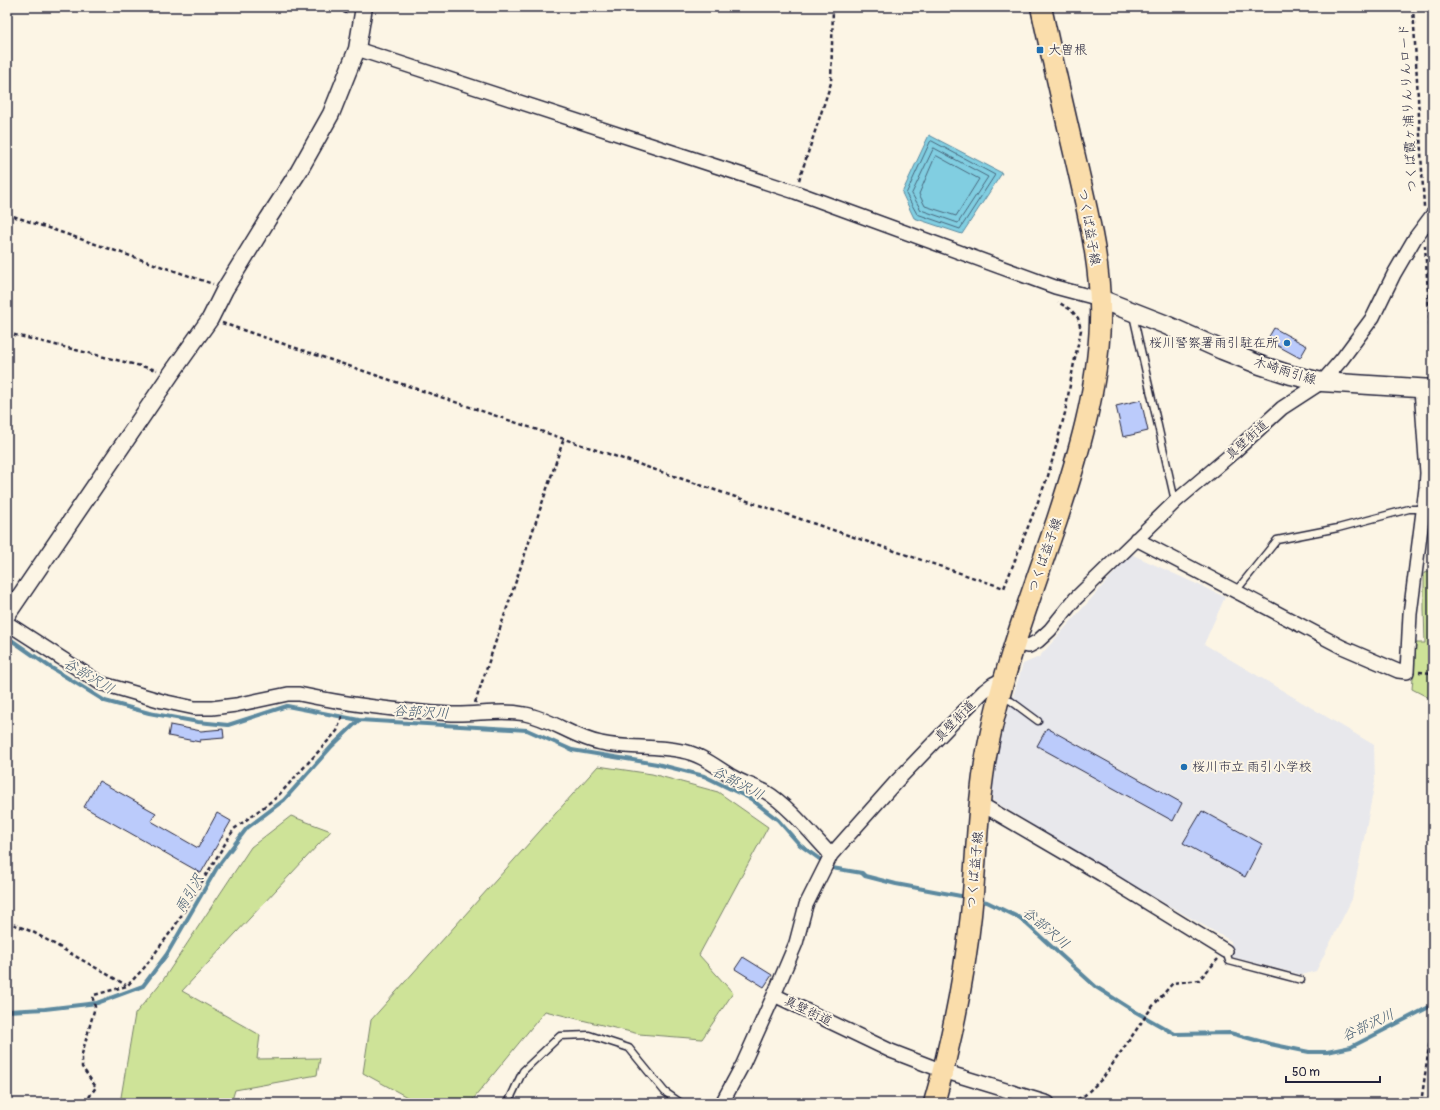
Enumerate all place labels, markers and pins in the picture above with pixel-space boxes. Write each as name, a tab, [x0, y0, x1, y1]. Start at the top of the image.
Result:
place label: 大曽根	[1048, 42, 1087, 58]
marker: 大曽根	[1035, 45, 1045, 55]
place label: 桜川警察署雨引駐在所	[1149, 335, 1279, 351]
marker: 桜川警察署雨引駐在所	[1282, 338, 1292, 348]
place label: 桜川市立 雨引小学校	[1192, 759, 1312, 775]
marker: 桜川市立 雨引小学校	[1179, 762, 1189, 772]

